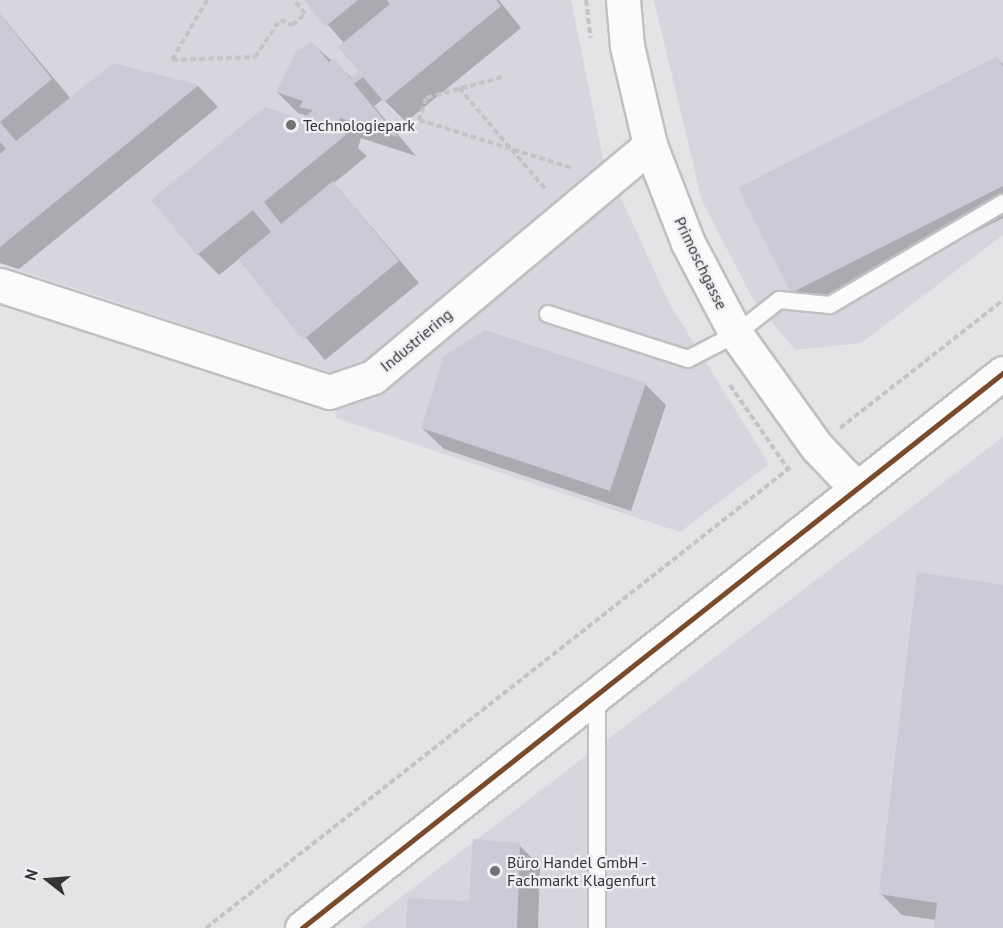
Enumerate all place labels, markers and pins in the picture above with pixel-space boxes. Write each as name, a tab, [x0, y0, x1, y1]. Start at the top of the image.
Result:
place label: Technologiepark	[303, 115, 415, 135]
marker: Technologiepark	[284, 118, 298, 132]
place label: Büro Handel GmbH - Fachmarkt Klagenfurt	[507, 852, 656, 890]
marker: Büro Handel GmbH - Fachmarkt Klagenfurt	[488, 864, 502, 878]

